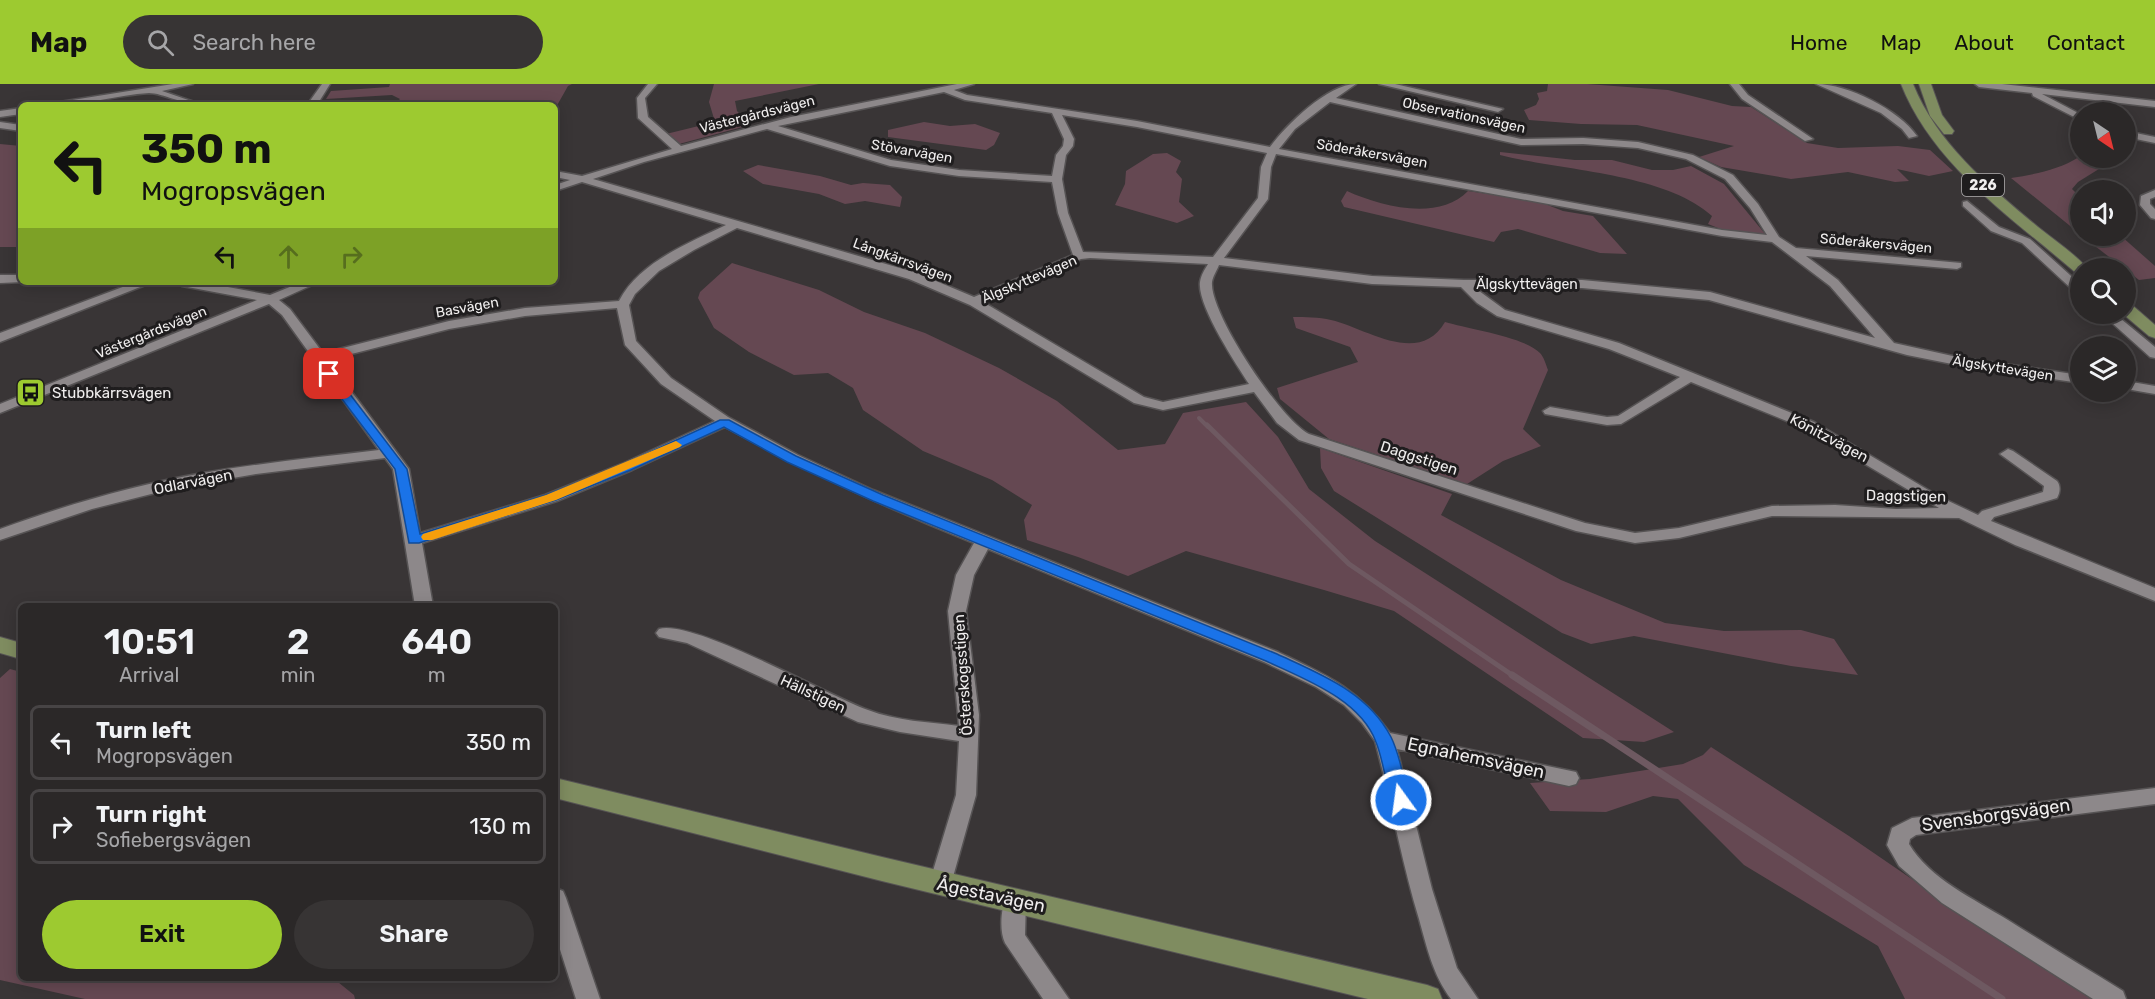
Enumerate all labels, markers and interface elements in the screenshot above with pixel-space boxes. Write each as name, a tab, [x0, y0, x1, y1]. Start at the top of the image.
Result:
search box	[123, 15, 543, 69]
text: Map	[30, 26, 87, 59]
icon: search	[144, 26, 177, 59]
text: Search here	[192, 29, 316, 56]
text: Home	[1790, 30, 1847, 55]
text: Map	[1880, 30, 1921, 55]
text: About	[1954, 30, 2014, 55]
text: Contact	[2047, 30, 2125, 55]
street label: Västergårdsvägen	[698, 92, 816, 137]
street label: Observationsvägen	[1401, 94, 1527, 137]
north arrow	[2070, 102, 2136, 168]
map controls	[2070, 102, 2136, 402]
text: 350 m	[141, 124, 272, 174]
icon: left	[42, 126, 120, 204]
street label: Söderåkersvägen	[1315, 135, 1429, 172]
street label: Stövarvägen	[870, 136, 954, 167]
road number: 226	[1962, 174, 2004, 196]
text: Mogropsvägen	[141, 175, 326, 207]
button: sound	[2070, 180, 2136, 246]
street label: Söderåkersvägen	[1819, 230, 1933, 257]
street label: Långkärrsvägen	[851, 235, 955, 286]
icon: left	[209, 240, 242, 273]
icon: ahead	[272, 240, 305, 273]
icon: right	[335, 240, 368, 273]
street label: Älgskyttevägen	[979, 252, 1079, 307]
button: search	[2070, 258, 2136, 324]
street label: Älgskyttevägen	[1476, 276, 1578, 293]
street label: Basvägen	[434, 294, 500, 321]
street label: Västergårdsvägen	[93, 302, 209, 362]
button: layers	[2070, 336, 2136, 402]
pin	[303, 348, 354, 399]
street label: Älgskyttevägen	[1951, 352, 2054, 385]
icon: arrive	[312, 357, 345, 390]
bus stop icon: Stubbkärrsvägen	[15, 377, 47, 409]
place label: Stubbkärrsvägen	[52, 384, 171, 402]
street label: Könitzvägen	[1787, 410, 1871, 466]
street label: Daggstigen	[1378, 437, 1460, 479]
street label: Odlarvägen	[152, 466, 234, 498]
street label: Daggstigen	[1866, 486, 1946, 506]
street label: Österskogsstigen	[950, 614, 976, 736]
text: 10:51	[104, 620, 195, 663]
text: 2	[287, 620, 309, 663]
text: 640	[401, 620, 472, 663]
text: Arrival	[119, 663, 179, 687]
text: min	[281, 663, 315, 687]
text: m	[428, 663, 446, 687]
street label: Hällstigen	[778, 671, 848, 717]
text: Turn left	[96, 717, 191, 744]
icon: left	[45, 726, 78, 759]
text: 350 m	[466, 729, 531, 756]
street label: Egnahemsvägen	[1405, 733, 1547, 783]
text: Mogropsvägen	[96, 744, 233, 768]
position arrow	[1369, 768, 1433, 832]
street label: Svensborgsvägen	[1920, 794, 2072, 836]
text: Turn right	[96, 801, 206, 828]
icon: right	[45, 810, 78, 843]
text: 130 m	[469, 813, 531, 840]
text: Sofiebergsvägen	[96, 828, 251, 852]
street label: Ågestavägen	[935, 873, 1047, 917]
button: Exit	[42, 900, 282, 969]
button: Share	[294, 900, 534, 969]

